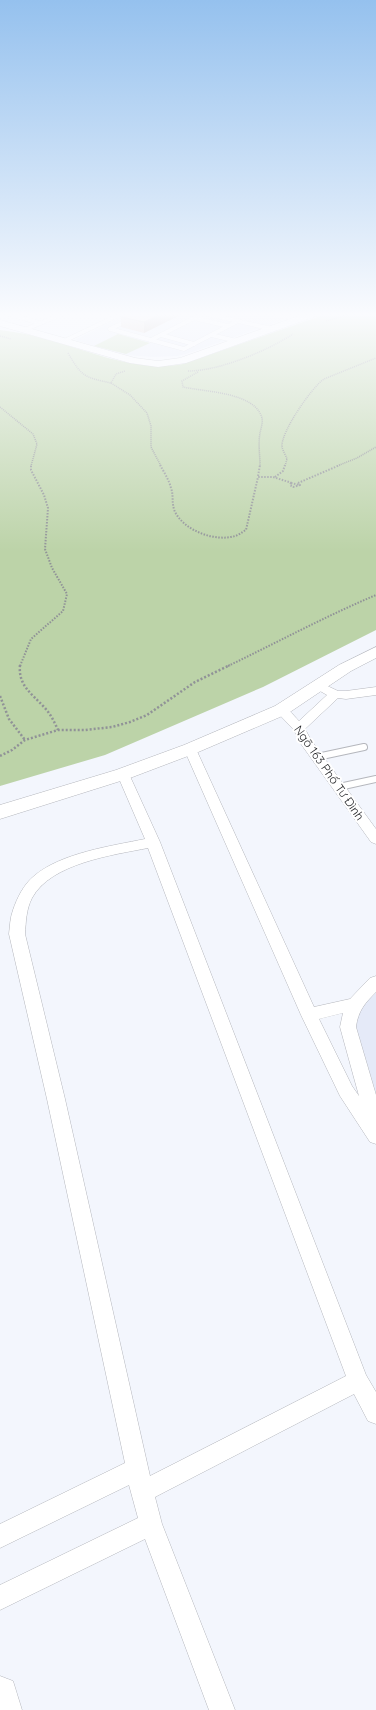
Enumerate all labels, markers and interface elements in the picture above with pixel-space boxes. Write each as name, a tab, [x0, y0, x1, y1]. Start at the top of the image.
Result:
street label: Ngõ 163 Phố Tư Đình	[291, 722, 368, 823]

